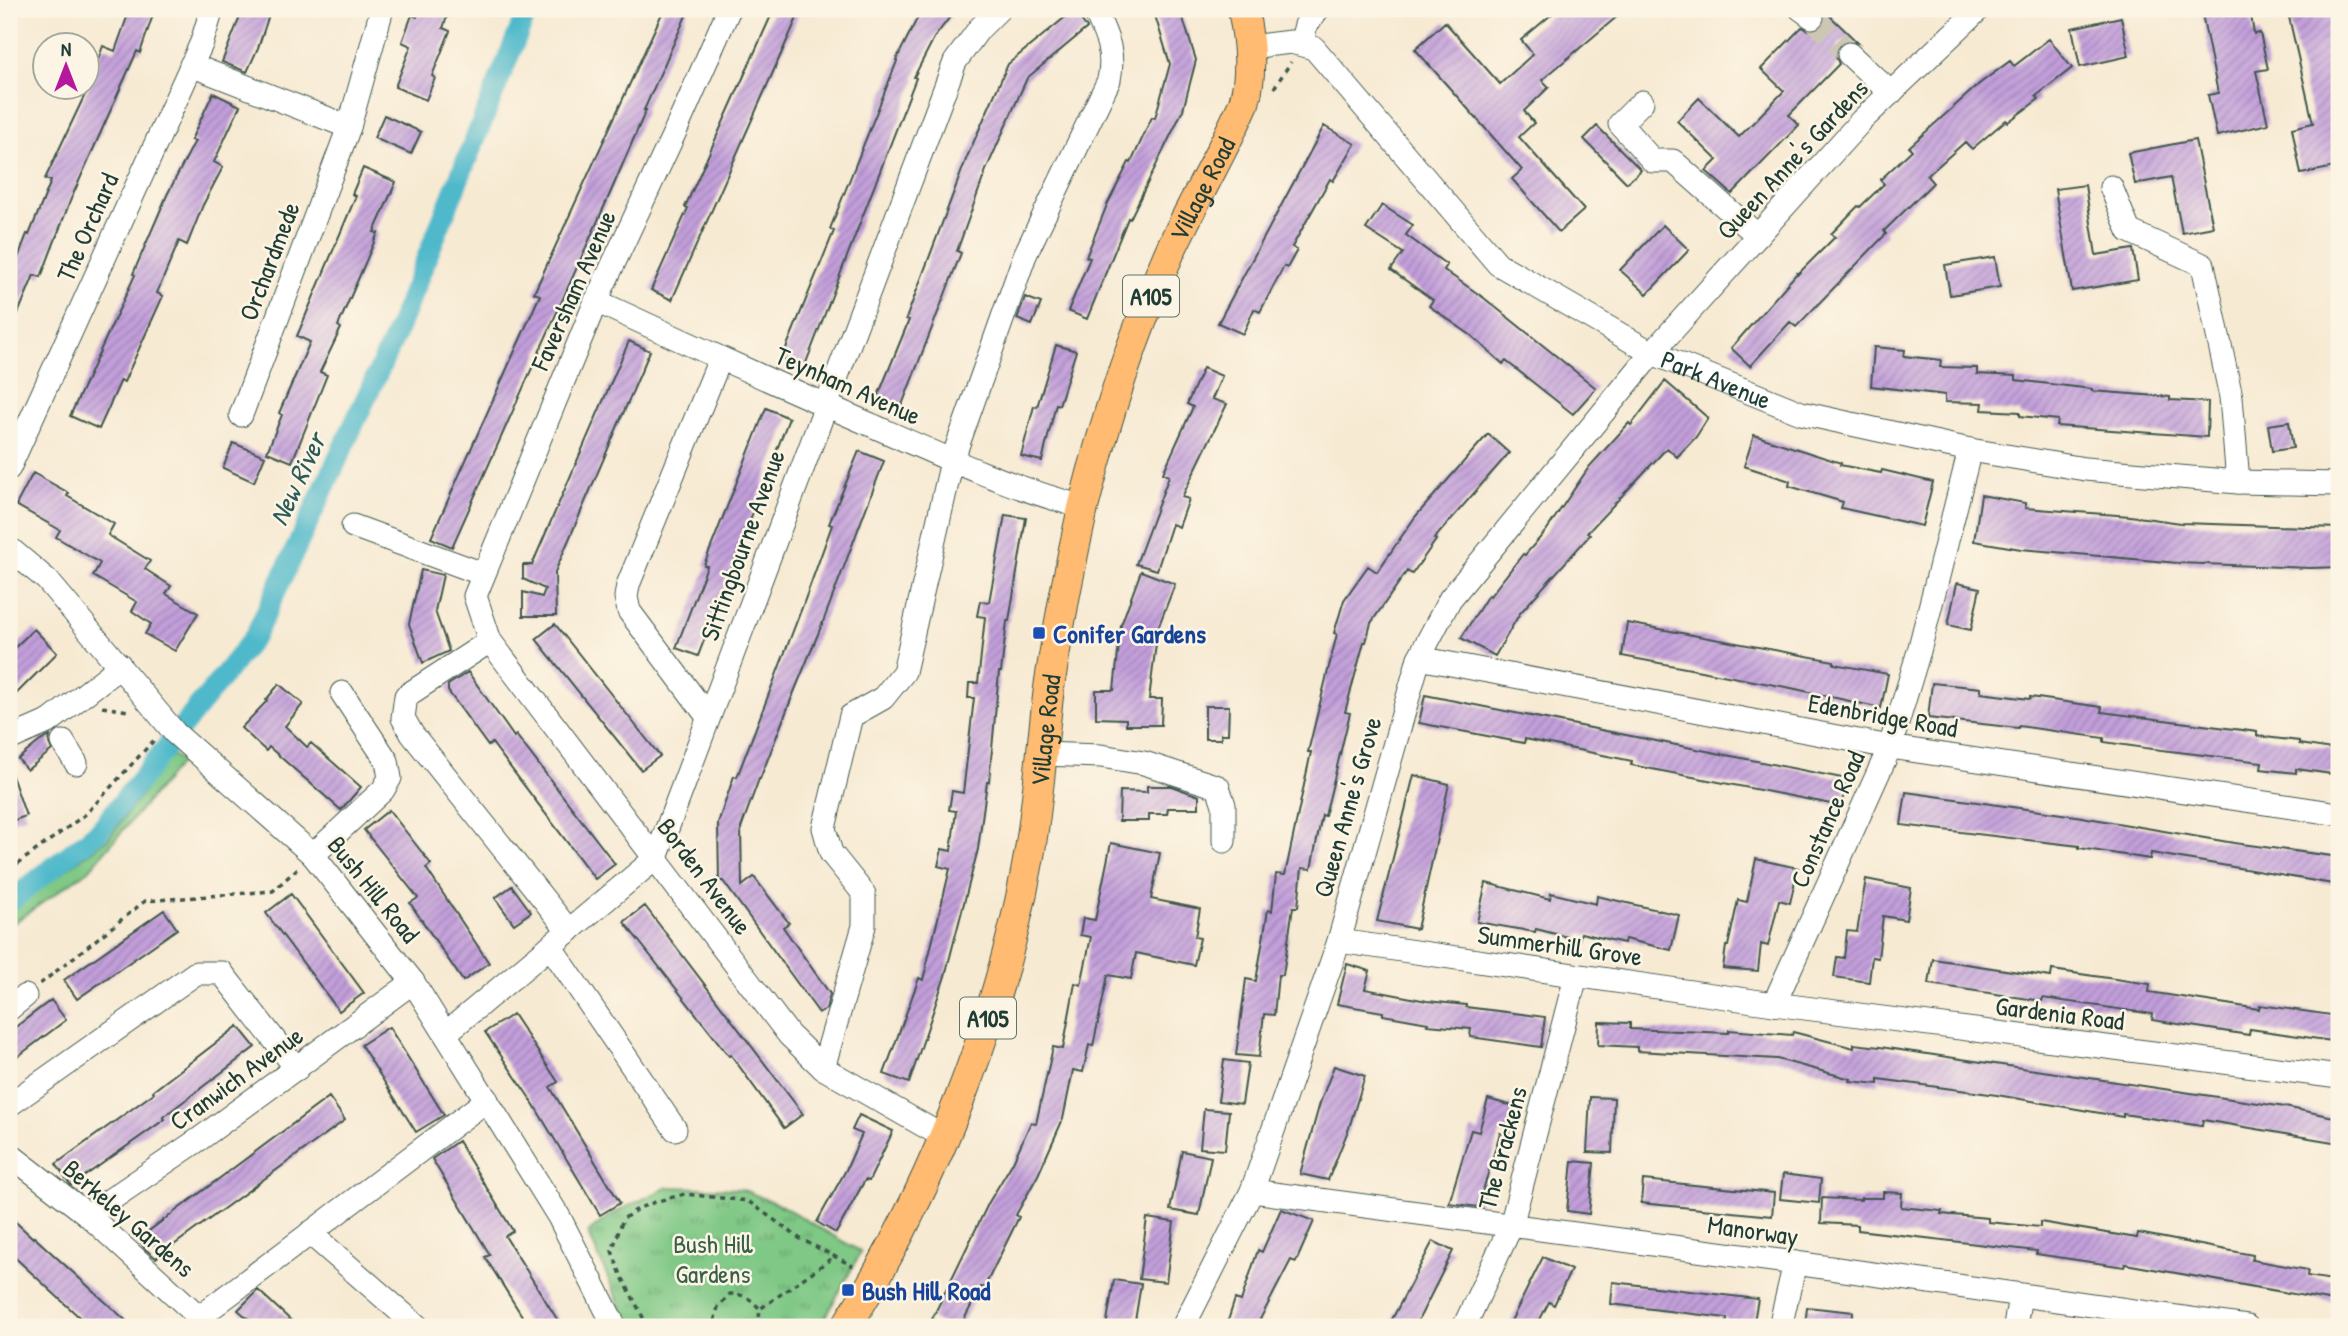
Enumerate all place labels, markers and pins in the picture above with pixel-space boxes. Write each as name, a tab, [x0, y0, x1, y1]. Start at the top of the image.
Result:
place label: Conifer Gardens	[1053, 616, 1206, 651]
marker: Conifer Gardens	[1031, 625, 1047, 641]
place label: Bush Hill Road	[862, 1273, 991, 1308]
marker: Bush Hill Road	[840, 1282, 856, 1298]

